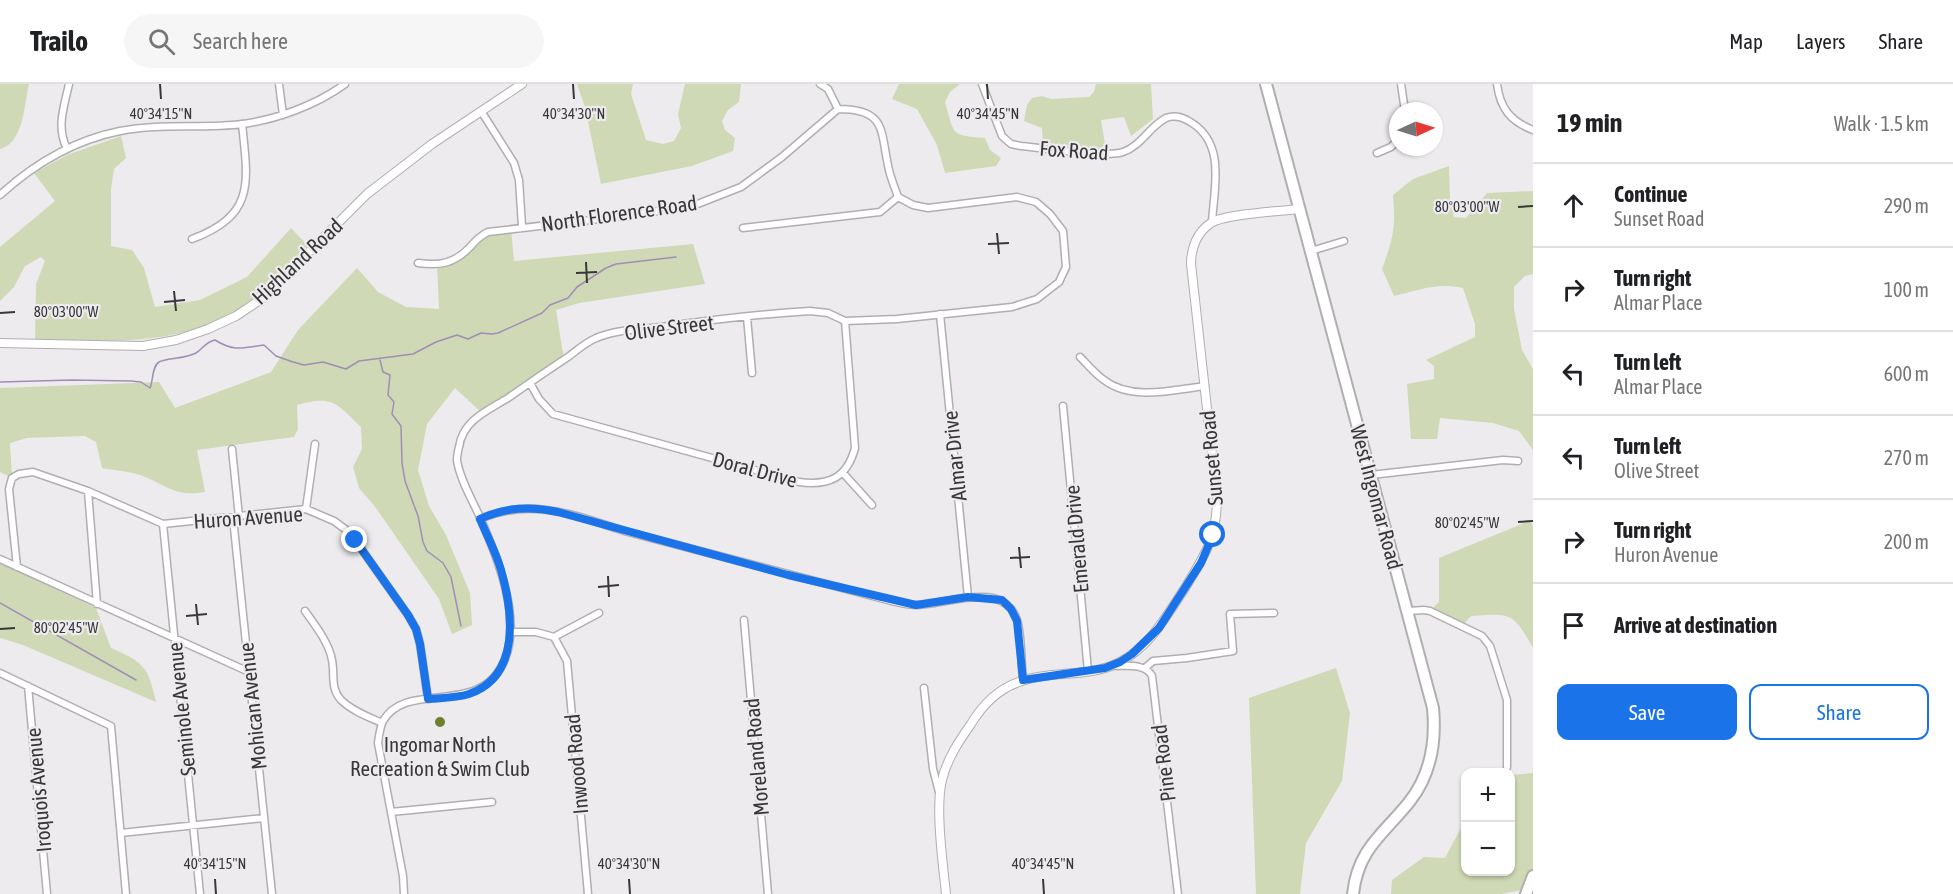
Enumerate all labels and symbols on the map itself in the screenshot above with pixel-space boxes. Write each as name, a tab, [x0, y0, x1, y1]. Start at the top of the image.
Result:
north arrow	[1389, 102, 1443, 156]
text: 40°34'15"N	[130, 105, 192, 122]
text: 40°34'30"N	[543, 105, 605, 122]
text: 40°34'45"N	[957, 105, 1019, 122]
street label: Fox Road	[1039, 136, 1109, 164]
street label: North Florence Road	[539, 190, 699, 236]
text: 80°03'00"W	[1435, 198, 1499, 215]
street label: Highland Road	[247, 213, 347, 309]
text: 80°03'00"W	[34, 303, 98, 320]
street label: Olive Street	[623, 310, 715, 344]
street label: Almar Drive	[937, 410, 971, 502]
street label: Sunset Road	[1195, 410, 1227, 506]
street label: West Ingomar Road	[1346, 422, 1408, 572]
street label: Doral Drive	[710, 446, 800, 492]
street label: Emerald Drive	[1059, 484, 1093, 594]
street label: Huron Avenue	[192, 501, 304, 533]
text: 80°02'45"W	[1435, 514, 1499, 531]
route start	[1199, 521, 1225, 547]
route end	[341, 526, 367, 552]
text: 80°02'45"W	[34, 619, 98, 636]
street label: Seminole Avenue	[162, 641, 200, 777]
street label: Mohican Avenue	[233, 641, 271, 771]
street label: Moreland Road	[739, 697, 773, 817]
street label: Inwood Road	[560, 713, 592, 815]
marker: Ingomar North Recreation & Swim Club	[433, 715, 447, 729]
street label: Pine Road	[1146, 723, 1180, 803]
street label: Iroquois Avenue	[21, 727, 55, 853]
place label: Ingomar North Recreation & Swim Club	[350, 732, 530, 780]
text: 40°34'15"N	[184, 855, 246, 872]
text: 40°34'30"N	[598, 855, 660, 872]
text: 40°34'45"N	[1012, 855, 1074, 872]

